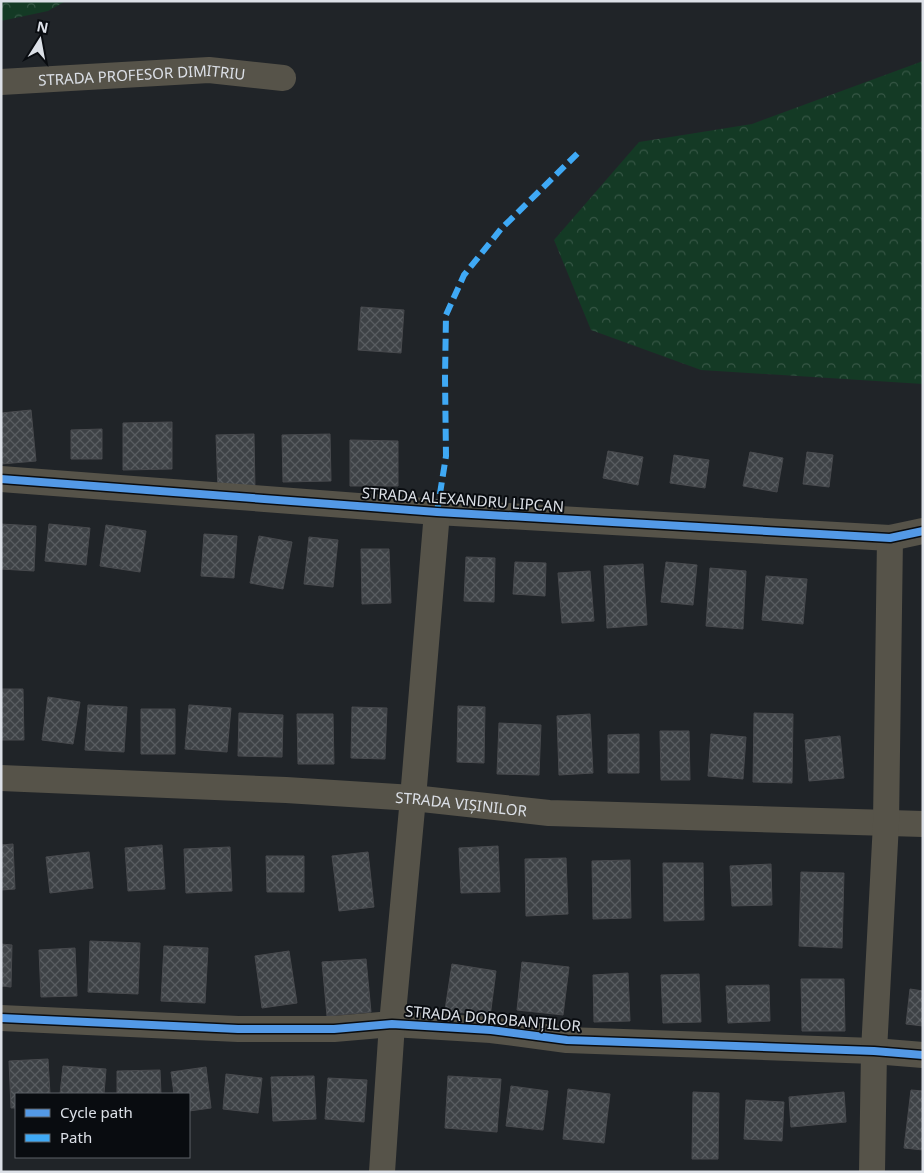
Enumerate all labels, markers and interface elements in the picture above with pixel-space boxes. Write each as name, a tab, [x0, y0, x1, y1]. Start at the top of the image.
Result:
north arrow	[15, 15, 65, 65]
text: N	[35, 16, 50, 37]
street label: STRADA PROFESOR DIMITRIU	[38, 60, 246, 90]
street label: STRADA ALEXANDRU LIPCAN	[361, 482, 565, 516]
street label: STRADA VIȘINILOR	[395, 787, 529, 821]
street label: STRADA DOROBANȚILOR	[404, 1000, 582, 1036]
legend	[15, 1093, 190, 1158]
text: Cycle path	[60, 1102, 133, 1122]
text: Path	[60, 1127, 92, 1147]

